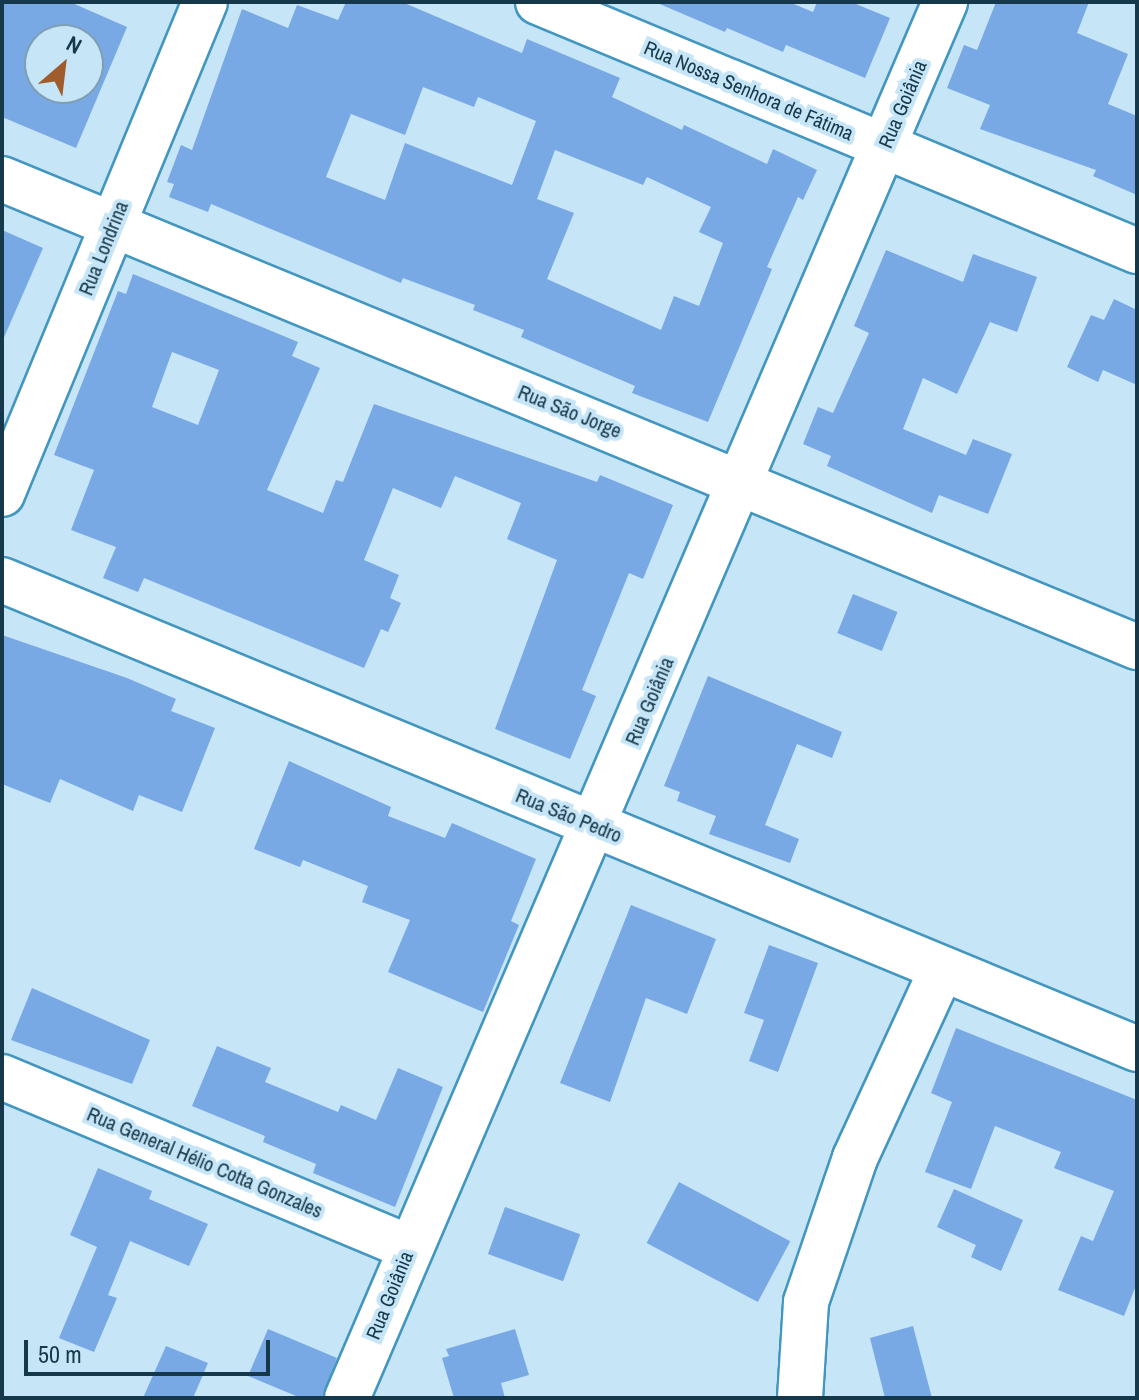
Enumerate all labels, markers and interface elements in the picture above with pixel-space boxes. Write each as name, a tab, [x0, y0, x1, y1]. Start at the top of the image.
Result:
north arrow	[24, 24, 104, 104]
text: N	[62, 28, 87, 61]
street label: Rua Nossa Senhora de Fátima	[641, 35, 857, 145]
street label: Rua Goiânia	[873, 57, 931, 151]
street label: Rua Londrina	[73, 197, 133, 299]
street label: Rua São Jorge	[515, 379, 625, 443]
street label: Rua Goiânia	[620, 654, 678, 748]
street label: Rua São Pedro	[513, 783, 625, 847]
street label: Rua General Hélio Cotta Gonzales	[84, 1101, 326, 1223]
street label: Rua Goiânia	[360, 1247, 418, 1343]
scale bar	[28, 1324, 274, 1374]
text: 50 m	[38, 1338, 82, 1370]

